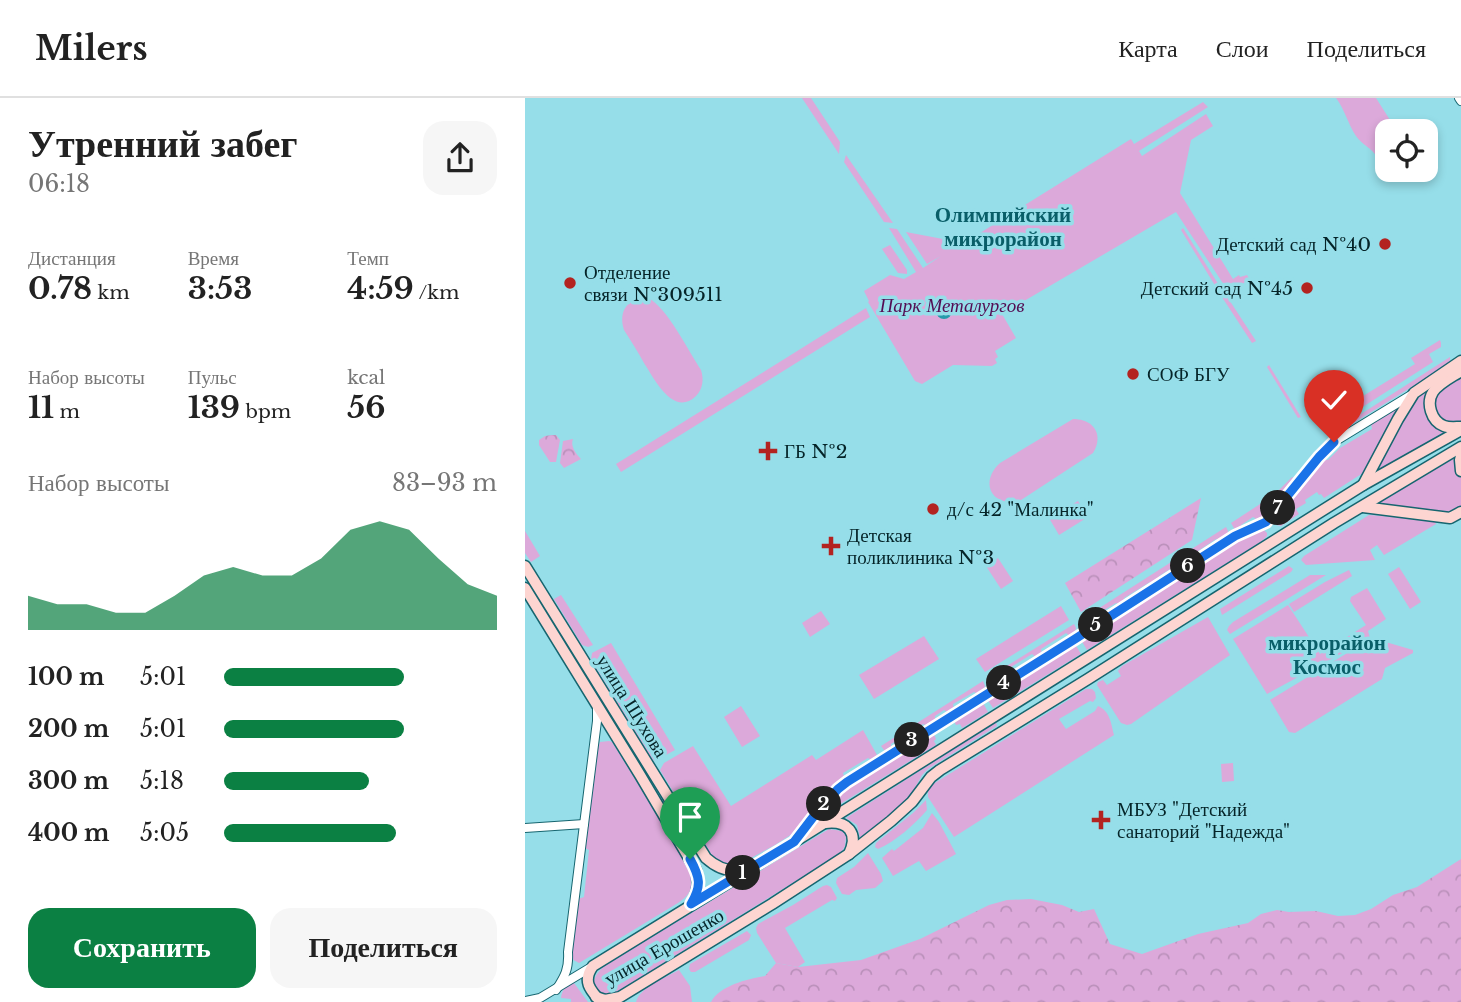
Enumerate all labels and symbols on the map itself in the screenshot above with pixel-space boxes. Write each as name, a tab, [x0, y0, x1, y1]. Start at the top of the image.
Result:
district label: Олимпийский микрорайон	[935, 202, 1071, 252]
place label: Детский сад №40	[1216, 233, 1371, 256]
marker: Детский сад №40	[1377, 236, 1393, 252]
place label: Отделение связи №309511	[584, 261, 723, 306]
marker: Отделение связи №309511	[562, 275, 578, 291]
place label: Детский сад №45	[1141, 277, 1293, 300]
marker: Детский сад №45	[1299, 280, 1315, 296]
park label: Парк Металургов	[879, 294, 1024, 317]
place label: СОФ БГУ	[1147, 363, 1230, 386]
marker: СОФ БГУ	[1125, 366, 1141, 382]
pin	[1304, 370, 1364, 442]
place label: ГБ №2	[784, 440, 847, 463]
marker: ГБ №2	[758, 441, 778, 461]
pin: 7	[1261, 490, 1295, 526]
place label: д/с 42 "Малинка"	[947, 498, 1094, 521]
marker: д/с 42 "Малинка"	[925, 501, 941, 517]
place label: Детская поликлиника №3	[847, 524, 994, 569]
marker: Детская поликлиника №3	[821, 536, 841, 556]
pin: 6	[1171, 548, 1205, 584]
pin: 5	[1079, 608, 1113, 642]
district label: микрорайон Космос	[1268, 630, 1386, 680]
street label: улица Шухова	[591, 651, 673, 762]
pin: 4	[987, 666, 1021, 700]
pin: 3	[895, 722, 929, 758]
pin: 2	[807, 786, 841, 822]
pin	[660, 787, 720, 859]
place label: МБУЗ "Детский санаторий "Надежда"	[1117, 798, 1290, 843]
marker: МБУЗ "Детский санаторий "Надежда"	[1091, 810, 1111, 830]
pin: 1	[725, 856, 760, 890]
street label: улица Ерошенко	[600, 904, 728, 990]

